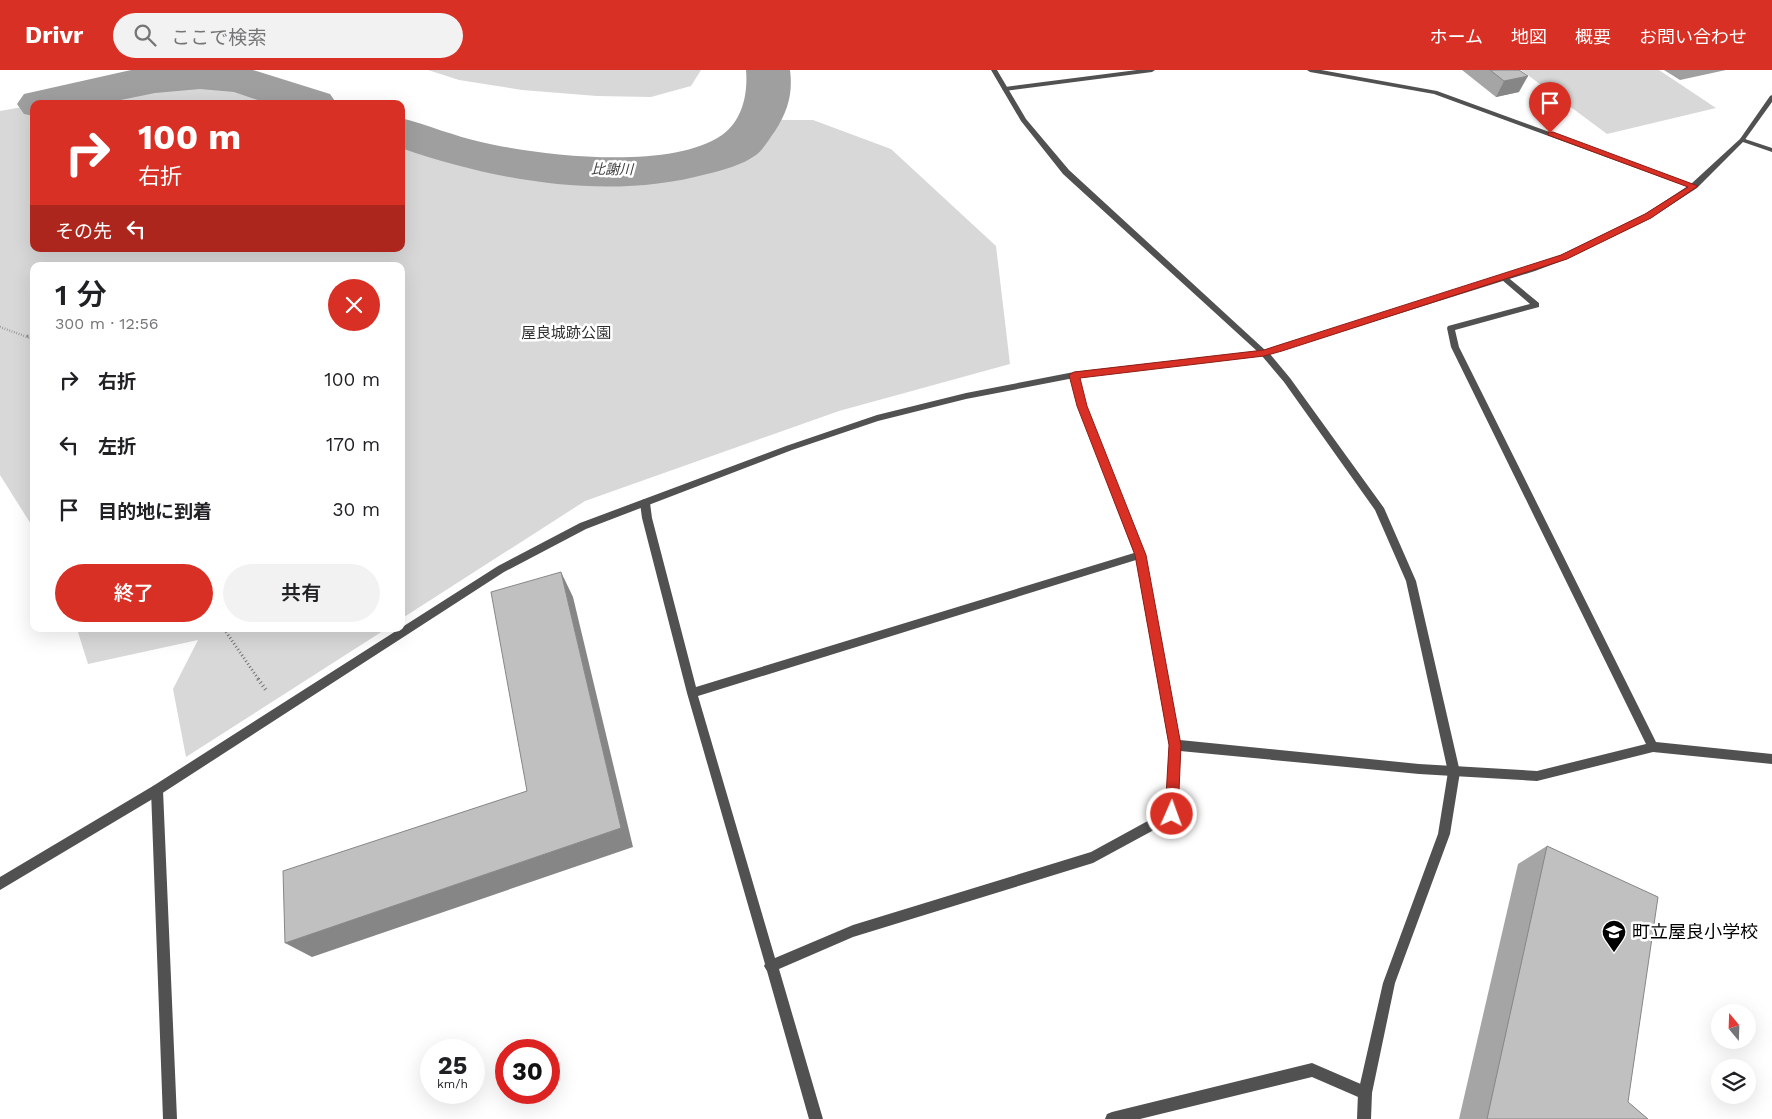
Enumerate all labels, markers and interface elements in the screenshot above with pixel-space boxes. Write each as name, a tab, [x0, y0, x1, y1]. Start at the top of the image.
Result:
search box	[113, 13, 463, 58]
text: Drivr	[25, 21, 83, 49]
icon: search	[131, 21, 159, 49]
text: ここで検索	[171, 26, 266, 49]
text: ホーム	[1430, 26, 1483, 47]
text: 地図	[1511, 26, 1547, 47]
text: 概要	[1575, 26, 1611, 47]
text: お問い合わせ	[1639, 26, 1747, 47]
pin	[1529, 82, 1571, 133]
icon: arrive	[1536, 89, 1564, 117]
text: 100 m	[138, 116, 241, 158]
icon: right	[55, 120, 120, 185]
water label: 比謝川	[591, 161, 635, 177]
text: 右折	[138, 164, 182, 189]
icon: left	[122, 215, 150, 243]
text: その先	[55, 220, 112, 243]
text: 1 分	[55, 277, 107, 312]
button: close	[328, 279, 380, 331]
text: 300 m · 12:56	[55, 314, 159, 333]
park label: 屋良城跡公園	[521, 324, 611, 342]
icon: right	[55, 366, 83, 394]
text: 100 m	[324, 368, 380, 391]
text: 右折	[98, 370, 136, 393]
icon: left	[55, 431, 83, 459]
text: 170 m	[326, 433, 380, 456]
text: 左折	[98, 435, 136, 458]
icon: arrive	[55, 496, 83, 524]
text: 30 m	[333, 498, 380, 521]
text: 目的地に到着	[98, 500, 212, 523]
button: 終了	[55, 564, 213, 622]
button: 共有	[223, 564, 380, 622]
position arrow	[1145, 787, 1197, 839]
school or university icon: 町立屋良小学校	[1601, 919, 1627, 953]
place label: 町立屋良小学校	[1632, 921, 1758, 942]
north arrow	[1711, 1004, 1756, 1049]
map controls	[1711, 1004, 1756, 1104]
speed limit sign: 30	[495, 1039, 560, 1104]
text: 25	[438, 1051, 467, 1080]
button: layers	[1711, 1059, 1756, 1104]
text: km/h	[437, 1077, 468, 1091]

